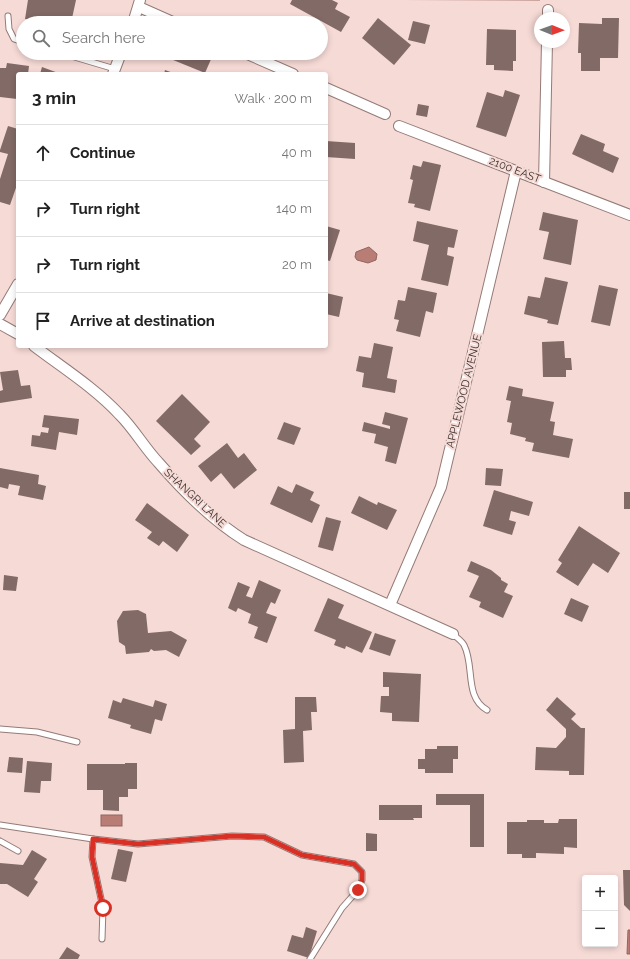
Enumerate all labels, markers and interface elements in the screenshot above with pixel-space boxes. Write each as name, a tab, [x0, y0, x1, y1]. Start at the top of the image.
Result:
north arrow	[534, 12, 570, 48]
search box	[16, 16, 328, 60]
icon: search	[30, 27, 52, 49]
text: Search here	[62, 29, 145, 47]
text: 3 min	[32, 88, 76, 108]
text: Walk · 200 m	[235, 91, 312, 106]
icon: ahead	[32, 142, 54, 164]
text: Continue	[70, 144, 135, 162]
text: 40 m	[282, 145, 312, 160]
street label: 2100 EAST	[487, 154, 543, 186]
icon: right	[32, 198, 54, 220]
text: Turn right	[70, 200, 140, 218]
text: 140 m	[276, 201, 312, 216]
icon: right	[32, 254, 54, 276]
text: Turn right	[70, 256, 140, 274]
text: 20 m	[282, 257, 312, 272]
icon: arrive	[32, 310, 54, 332]
text: Arrive at destination	[70, 312, 215, 330]
street label: APPLEWOOD AVENUE	[444, 332, 485, 449]
street label: SHANGRI LANE	[161, 466, 229, 530]
map controls	[582, 875, 618, 947]
button: +	[582, 875, 618, 911]
route end	[349, 881, 367, 899]
route start	[94, 899, 112, 917]
button: −	[582, 911, 618, 947]

